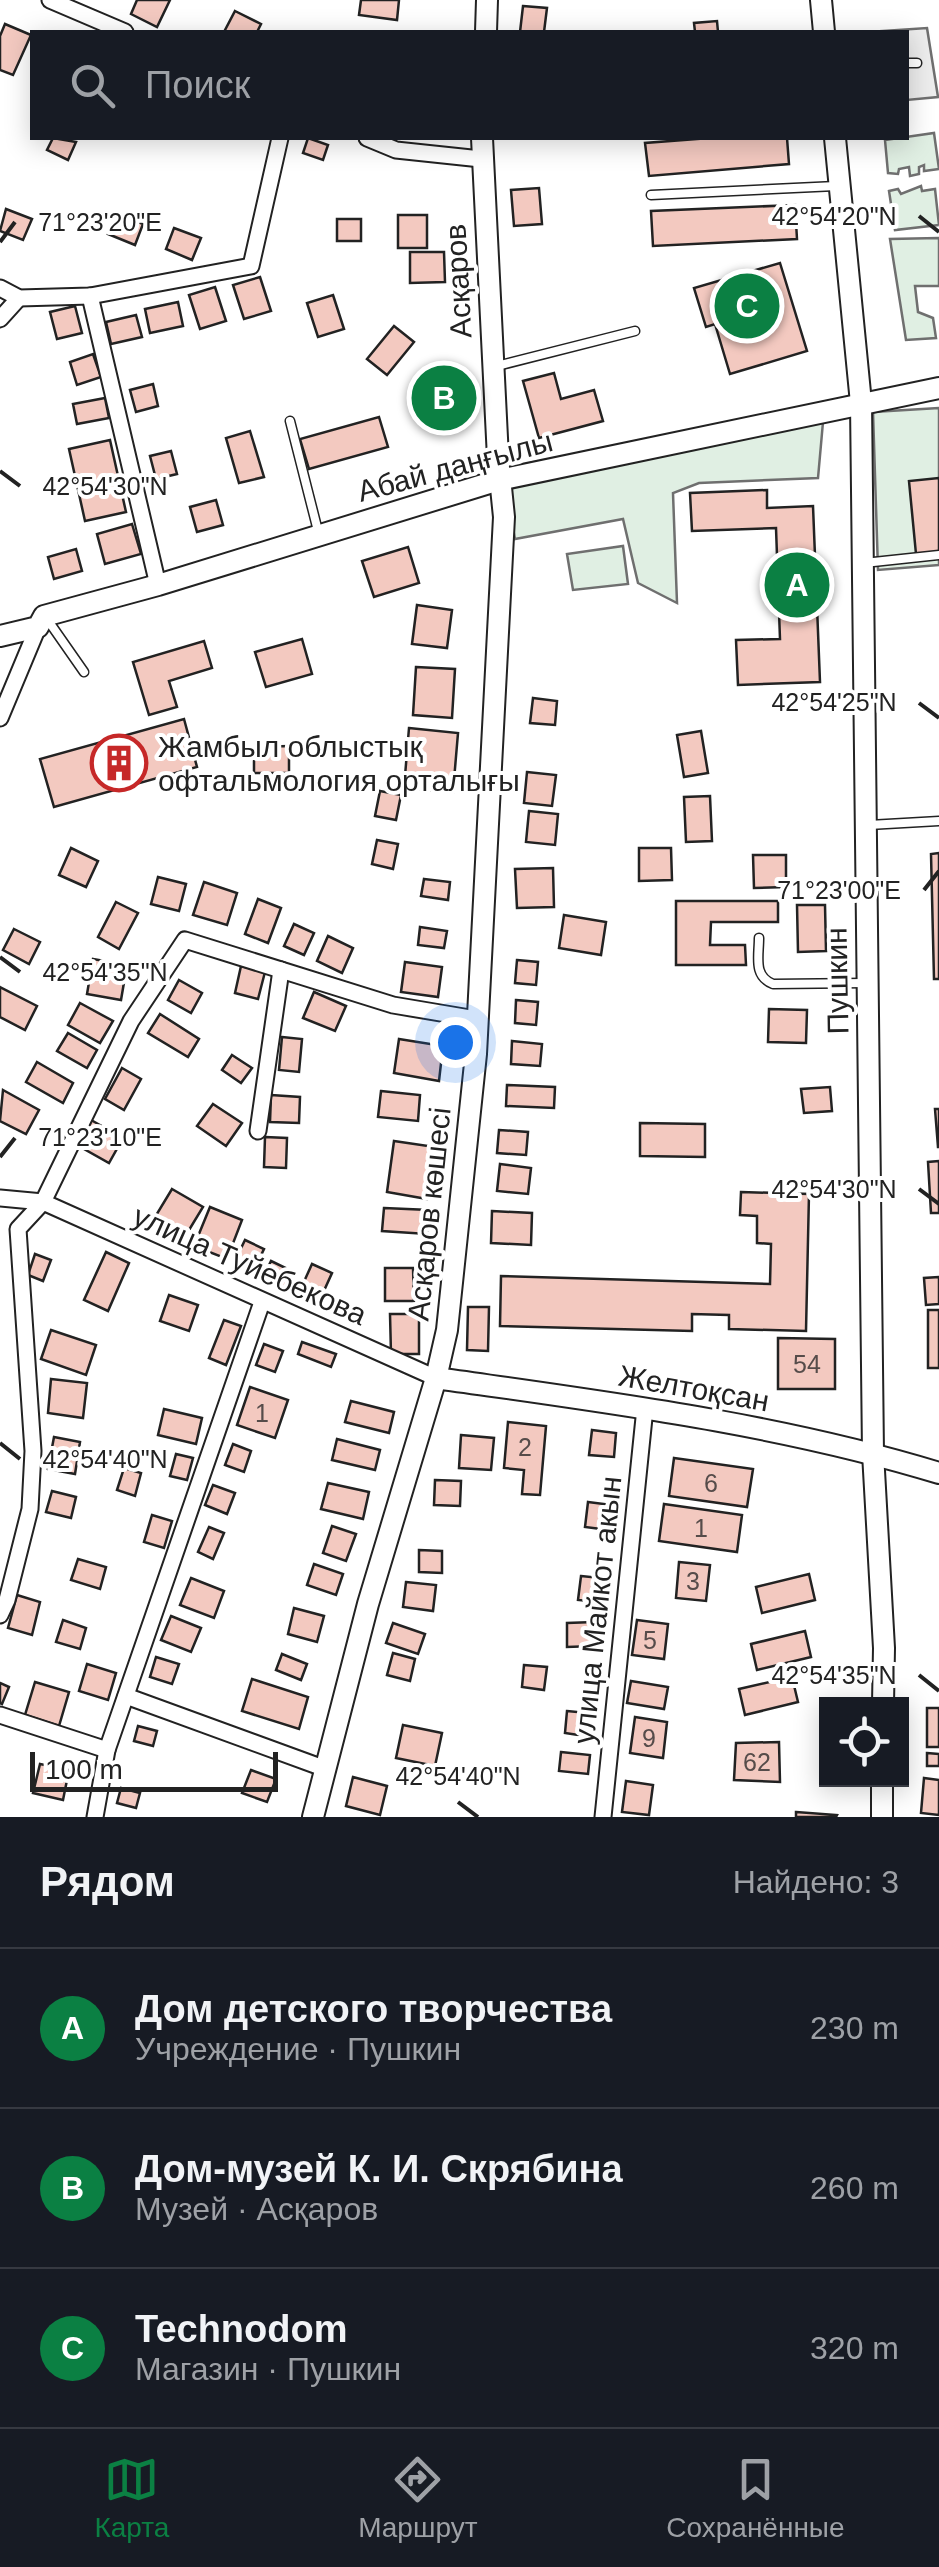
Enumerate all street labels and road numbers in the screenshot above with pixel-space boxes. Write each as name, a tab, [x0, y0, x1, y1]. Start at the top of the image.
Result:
street label: Асқаров	[439, 223, 477, 339]
street label: Абай даңғылы	[354, 424, 556, 508]
street label: Пушкин	[820, 927, 854, 1035]
street label: Асқаров көшесі	[401, 1106, 457, 1322]
street label: улица Туйебекова	[128, 1199, 372, 1331]
street label: Желтоқсан	[616, 1359, 772, 1417]
street label: улица Майкот акын	[567, 1474, 627, 1746]

